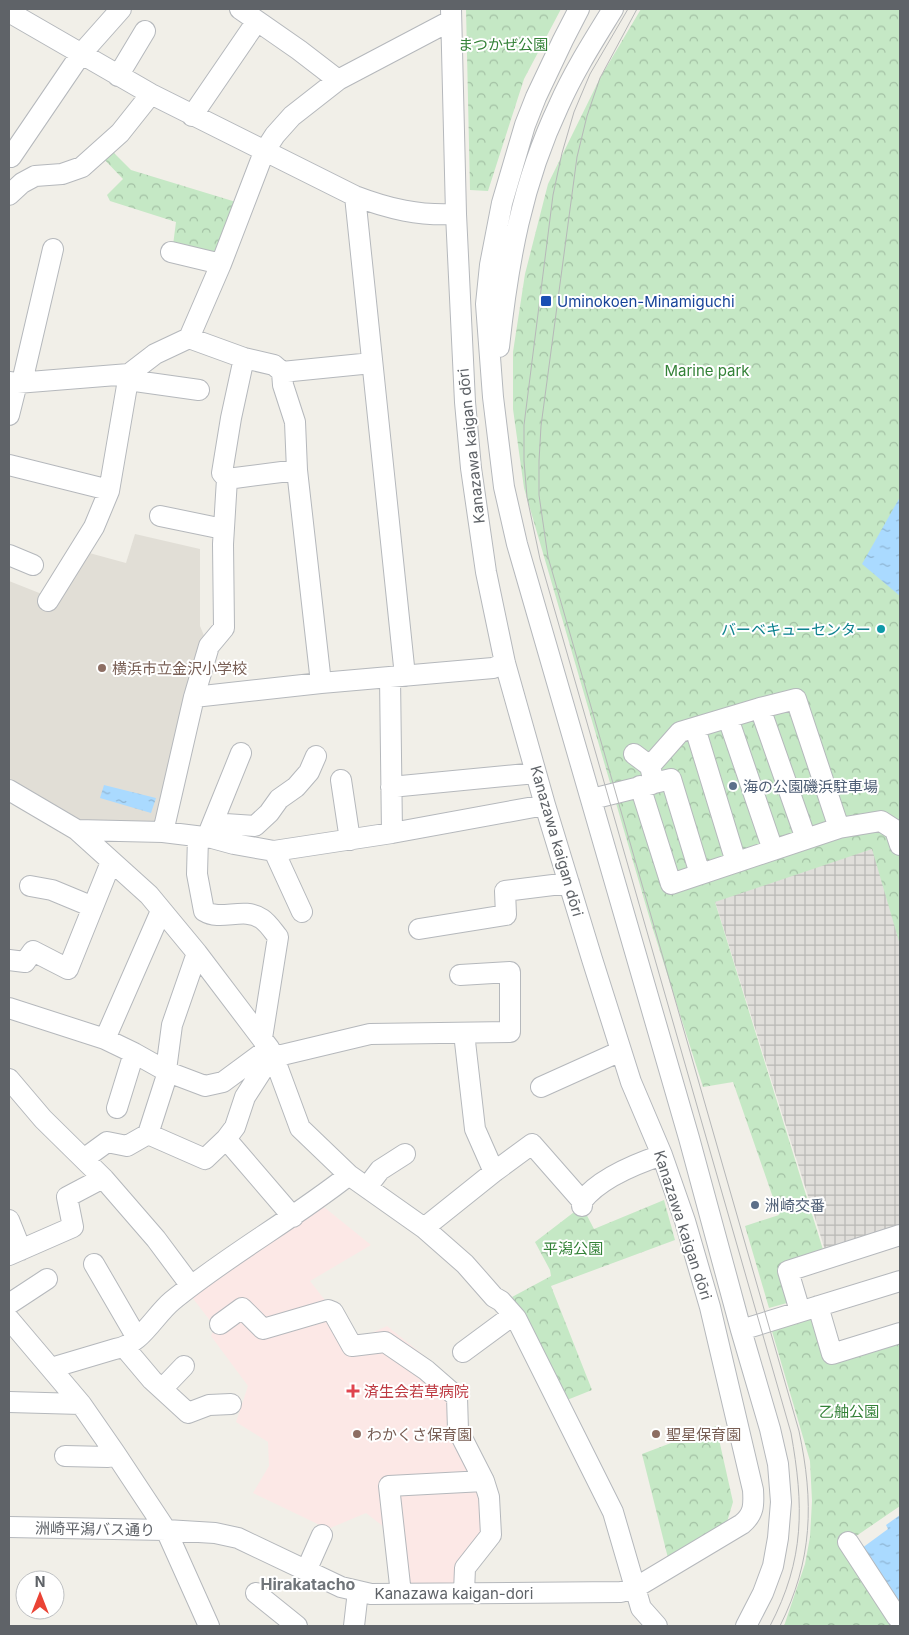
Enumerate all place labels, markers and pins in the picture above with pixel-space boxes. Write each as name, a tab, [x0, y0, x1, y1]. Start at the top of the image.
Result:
place label: Uminokoen-Minamiguchi	[557, 292, 735, 311]
marker: Uminokoen-Minamiguchi	[539, 294, 553, 308]
place label: バーベキューセンター	[721, 620, 871, 639]
marker: バーベキューセンター	[875, 623, 887, 635]
place label: 横浜市立金沢小学校	[112, 659, 247, 678]
marker: 横浜市立金沢小学校	[96, 662, 108, 674]
place label: 海の公園磯浜駐車場	[743, 777, 878, 796]
marker: 海の公園磯浜駐車場	[727, 780, 739, 792]
place label: 洲崎交番	[765, 1196, 825, 1215]
marker: 洲崎交番	[749, 1199, 761, 1211]
place label: 済生会若草病院	[364, 1382, 469, 1401]
marker: 済生会若草病院	[346, 1384, 360, 1398]
place label: わかくさ保育園	[367, 1425, 472, 1444]
place label: 聖星保育園	[666, 1425, 741, 1444]
marker: わかくさ保育園	[351, 1428, 363, 1440]
marker: 聖星保育園	[650, 1428, 662, 1440]

